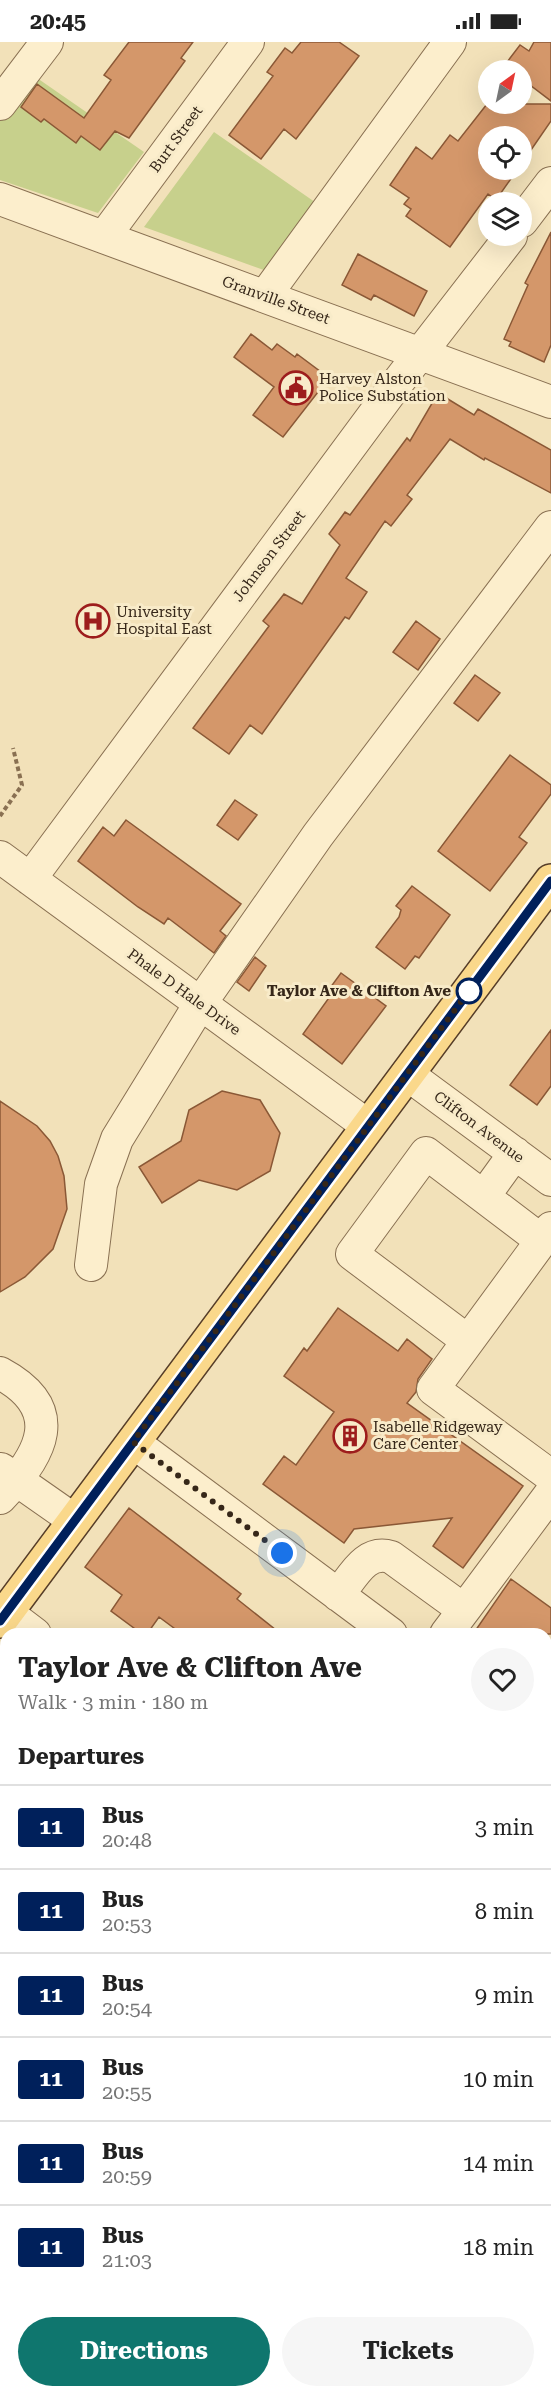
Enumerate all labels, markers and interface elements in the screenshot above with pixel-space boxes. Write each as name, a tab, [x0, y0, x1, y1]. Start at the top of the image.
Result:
text: 20:45	[30, 9, 86, 34]
north arrow	[478, 60, 532, 114]
map controls	[478, 60, 532, 246]
street label: Burt Street	[146, 102, 206, 176]
button: locate	[478, 126, 532, 180]
button: layers	[478, 192, 532, 246]
street label: Granville Street	[220, 272, 333, 328]
public building icon: Harvey Alston Police Substation	[278, 370, 314, 406]
place label: Harvey Alston Police Substation	[319, 370, 446, 405]
street label: Johnson Street	[229, 507, 309, 605]
hospital icon: University Hospital East	[75, 603, 111, 639]
place label: University Hospital East	[116, 603, 212, 638]
street label: Phale D Hale Drive	[124, 945, 244, 1039]
marker: Taylor Ave & Clifton Ave	[456, 978, 482, 1004]
place label: Taylor Ave & Clifton Ave	[267, 982, 451, 1000]
street label: Clifton Avenue	[430, 1087, 528, 1167]
building icon: Isabelle Ridgeway Care Center	[332, 1418, 368, 1454]
place label: Isabelle Ridgeway Care Center	[373, 1418, 503, 1453]
your location	[267, 1538, 297, 1568]
button: heart	[471, 1648, 534, 1711]
text: Taylor Ave & Clifton Ave	[18, 1651, 362, 1684]
text: Walk · 3 min · 180 m	[18, 1690, 208, 1714]
text: Departures	[18, 1744, 144, 1769]
text: Bus	[102, 1803, 144, 1828]
text: 11	[39, 1815, 63, 1839]
text: 3 min	[475, 1815, 534, 1840]
text: 20:48	[102, 1828, 152, 1852]
text: Bus	[102, 1887, 144, 1912]
text: 11	[39, 1899, 63, 1923]
text: 8 min	[475, 1899, 534, 1924]
text: 20:53	[102, 1912, 152, 1936]
text: Bus	[102, 1971, 144, 1996]
text: 11	[39, 1983, 63, 2007]
text: 9 min	[475, 1983, 534, 2008]
text: 20:54	[102, 1996, 152, 2020]
text: Bus	[102, 2055, 144, 2080]
text: 11	[39, 2067, 63, 2091]
text: 10 min	[463, 2067, 534, 2092]
text: 20:55	[102, 2080, 152, 2104]
text: Bus	[102, 2139, 144, 2164]
text: 11	[39, 2151, 63, 2175]
text: 14 min	[463, 2151, 534, 2176]
text: 20:59	[102, 2164, 152, 2188]
text: Bus	[102, 2223, 144, 2248]
text: 11	[39, 2235, 63, 2259]
text: 18 min	[463, 2235, 534, 2260]
text: 21:03	[102, 2248, 152, 2272]
button: Directions	[18, 2317, 270, 2386]
button: Tickets	[282, 2317, 534, 2386]

